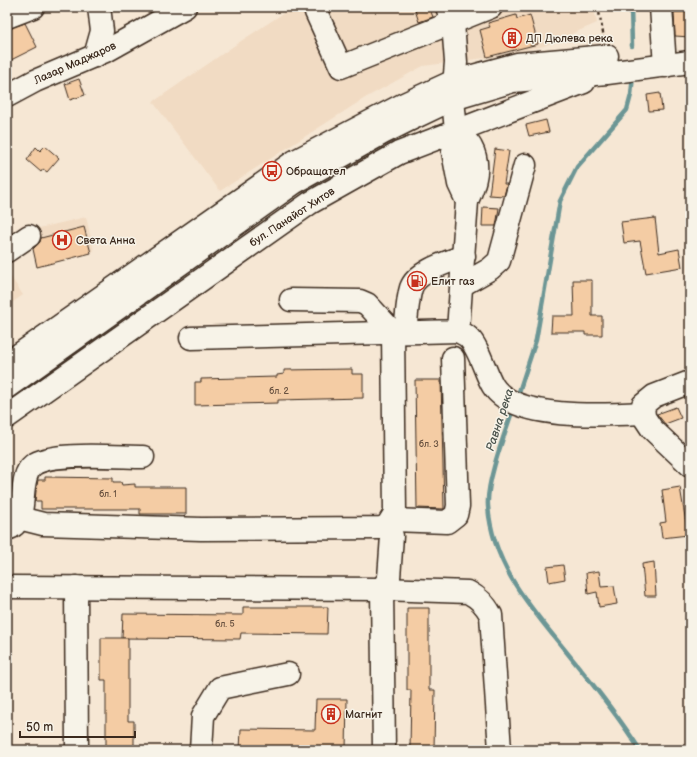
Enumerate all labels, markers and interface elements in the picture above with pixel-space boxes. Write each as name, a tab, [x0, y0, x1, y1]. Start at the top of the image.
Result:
building icon: ДП Дюлева река	[501, 27, 523, 49]
place label: ДП Дюлева река	[526, 32, 613, 45]
street label: Лазар Маджаров	[31, 39, 118, 87]
bus stop icon: Обращател	[261, 160, 283, 182]
place label: Обращател	[286, 165, 346, 178]
street label: бул. Панайот Хитов	[247, 184, 337, 249]
hospital icon: Света Анна	[51, 229, 73, 251]
place label: Света Анна	[76, 234, 136, 247]
fuel station icon: Елит газ	[406, 270, 428, 292]
place label: Елит газ	[431, 275, 474, 288]
house number: бл. 2	[269, 386, 289, 397]
water label: Равна река	[483, 387, 517, 453]
house number: бл. 3	[419, 439, 439, 450]
house number: бл. 1	[99, 489, 117, 500]
house number: бл. 5	[215, 619, 235, 630]
building icon: Магнит	[320, 703, 342, 725]
place label: Магнит	[345, 708, 382, 721]
scale bar	[20, 713, 135, 739]
text: 50 m	[26, 720, 53, 735]

